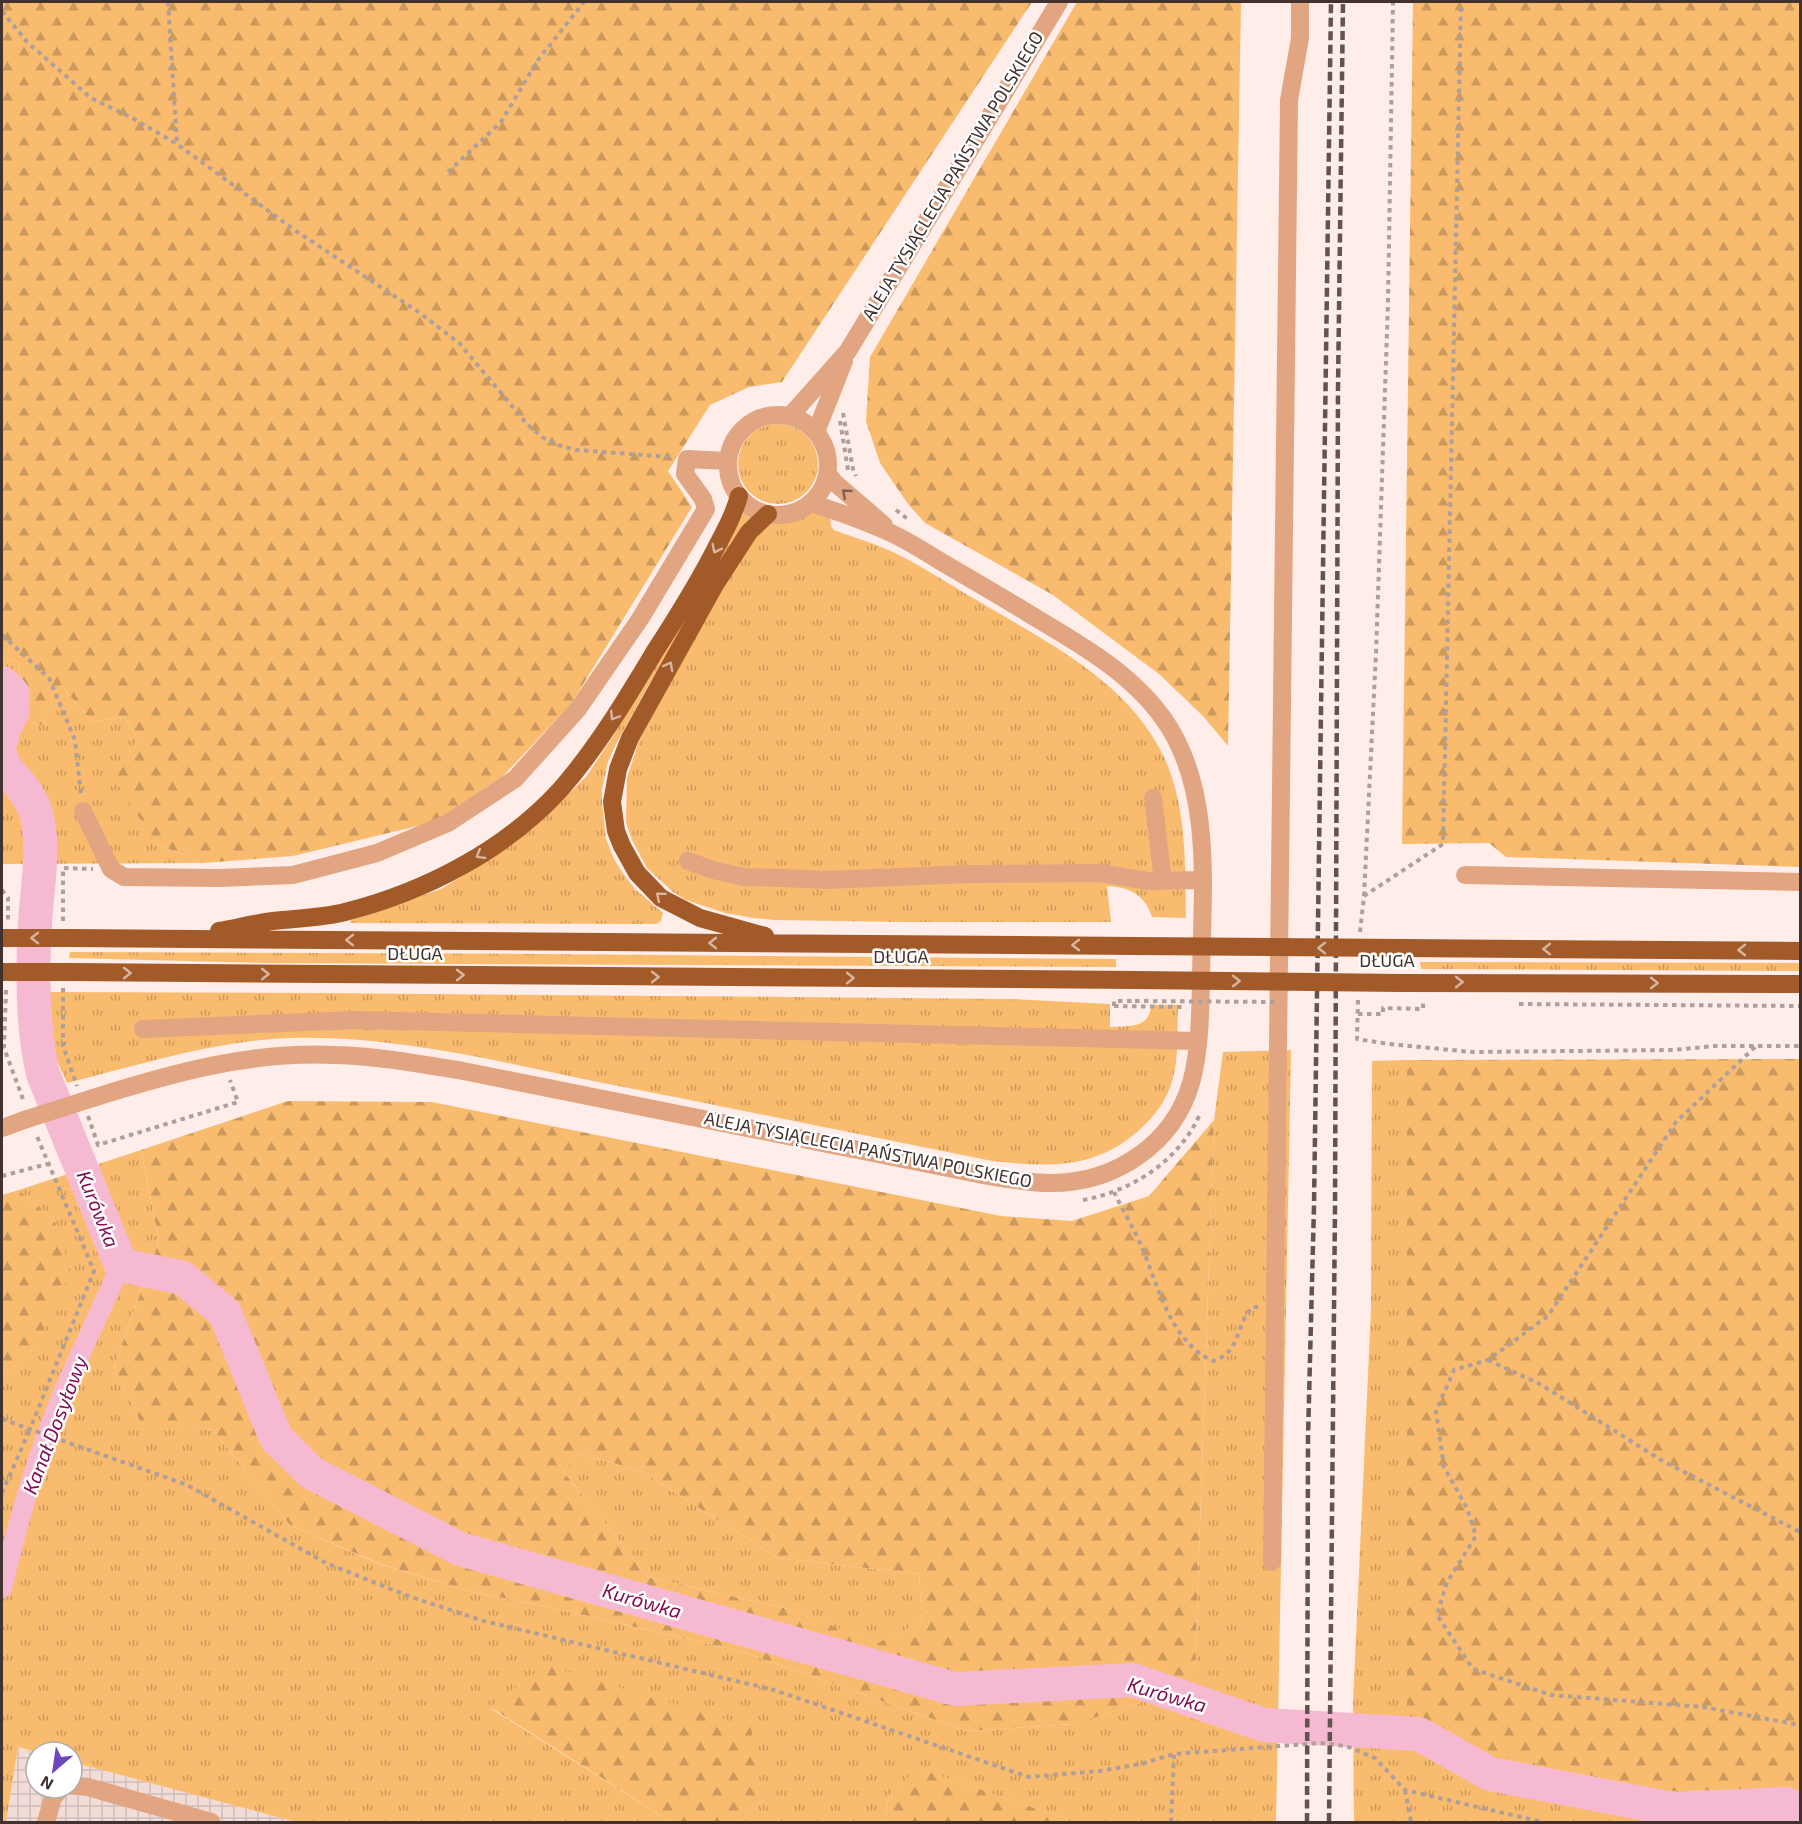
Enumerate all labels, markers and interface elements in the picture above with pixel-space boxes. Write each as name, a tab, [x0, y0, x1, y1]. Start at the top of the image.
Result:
street label: ALEJA TYSIĄCLECIA PAŃSTWA POLSKIEGO	[857, 27, 1047, 324]
one-way arrow	[842, 489, 853, 500]
one-way arrow	[711, 543, 723, 554]
one-way arrow	[662, 662, 673, 672]
one-way arrow	[610, 709, 621, 720]
one-way arrow	[476, 847, 486, 859]
one-way arrow	[656, 892, 667, 903]
one-way arrow	[31, 932, 40, 944]
one-way arrow	[346, 934, 355, 946]
one-way arrow	[709, 937, 718, 949]
one-way arrow	[1072, 939, 1081, 952]
street label: DŁUGA	[387, 942, 444, 964]
one-way arrow	[1318, 942, 1327, 954]
one-way arrow	[1543, 943, 1552, 955]
one-way arrow	[1738, 944, 1747, 956]
street label: DŁUGA	[873, 945, 930, 967]
street label: DŁUGA	[1359, 949, 1416, 971]
one-way arrow	[123, 967, 132, 979]
one-way arrow	[260, 968, 269, 980]
one-way arrow	[455, 969, 464, 981]
one-way arrow	[650, 971, 659, 983]
one-way arrow	[845, 972, 854, 984]
one-way arrow	[1231, 975, 1240, 987]
one-way arrow	[1455, 976, 1464, 988]
one-way arrow	[1650, 977, 1659, 990]
street label: ALEJA TYSIĄCLECIA PAŃSTWA POLSKIEGO	[702, 1106, 1034, 1192]
water label: Kurówka	[73, 1167, 125, 1251]
water label: Kanał Dosyłowy	[17, 1352, 92, 1497]
water label: Kurówka	[600, 1577, 684, 1623]
water label: Kurówka	[1125, 1671, 1209, 1717]
north arrow	[24, 1740, 84, 1800]
text: N	[37, 1772, 56, 1795]

